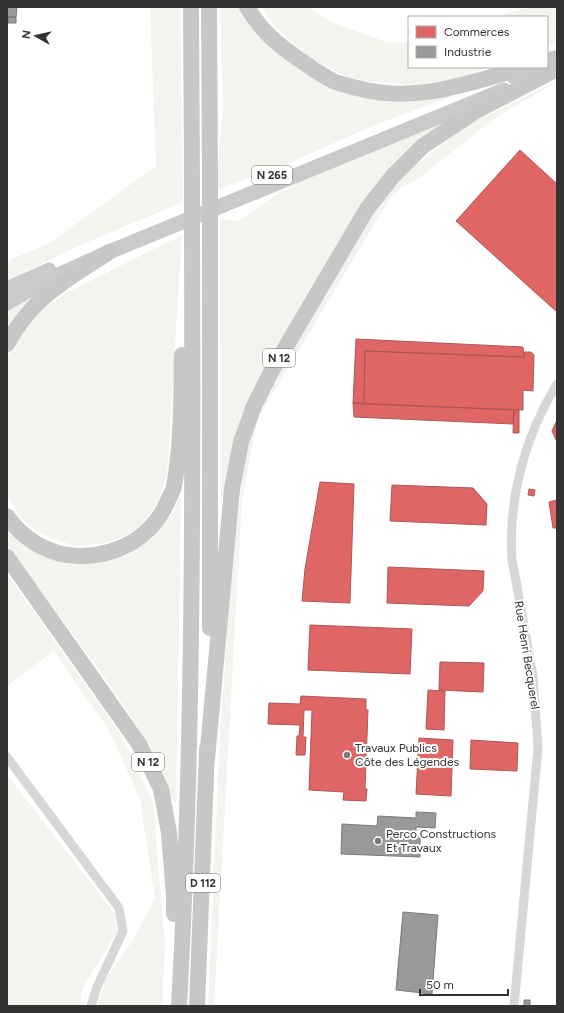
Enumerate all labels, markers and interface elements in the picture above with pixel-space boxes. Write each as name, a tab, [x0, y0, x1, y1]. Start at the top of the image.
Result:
north arrow	[16, 16, 56, 56]
legend	[408, 16, 548, 68]
text: Commerces	[444, 25, 510, 39]
text: N	[20, 30, 34, 40]
text: Industrie	[444, 45, 492, 59]
road number: N 265	[252, 166, 292, 184]
road number: N 12	[263, 349, 295, 367]
street label: Rue Henri Becquerel	[512, 600, 542, 710]
place label: Travaux Publics Côte des Légendes	[355, 741, 459, 769]
marker: Travaux Publics Côte des Légendes	[342, 750, 352, 760]
road number: N 12	[132, 753, 164, 771]
place label: Perco Constructions Et Travaux	[386, 827, 497, 855]
marker: Perco Constructions Et Travaux	[373, 836, 383, 846]
road number: D 112	[186, 874, 220, 892]
scale bar	[420, 971, 508, 997]
text: 50 m	[426, 978, 454, 992]

